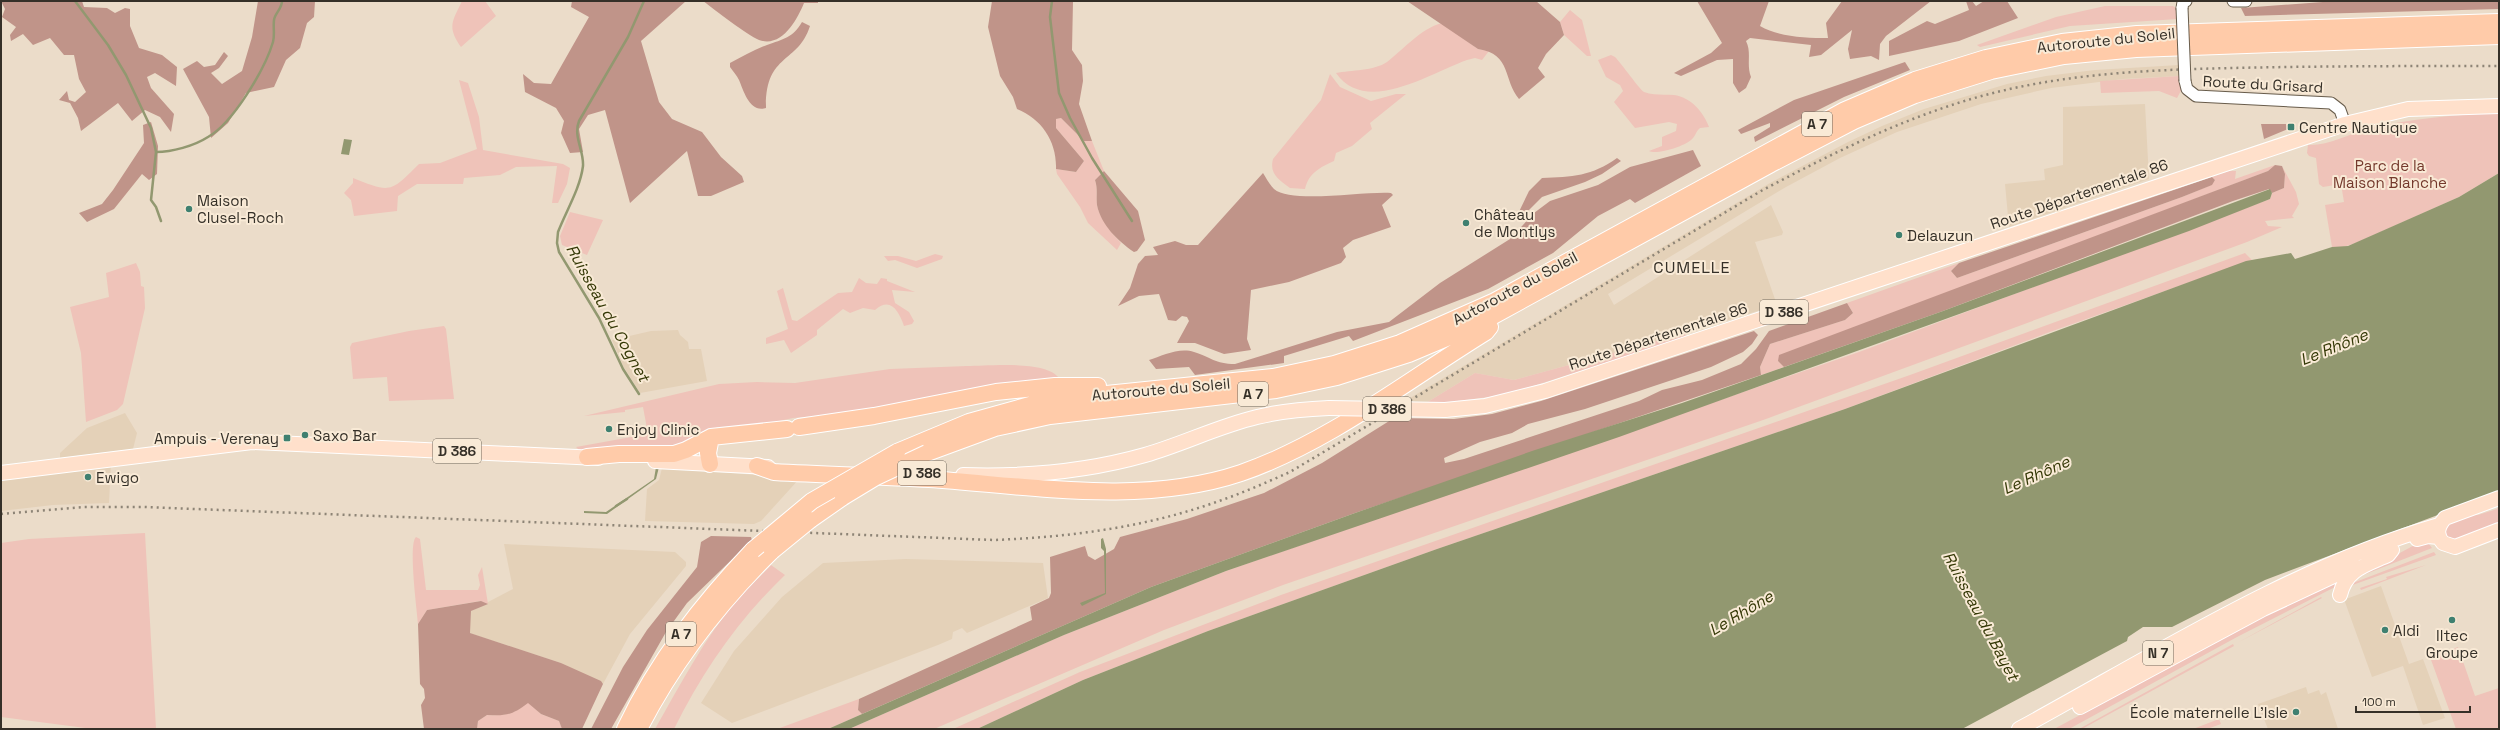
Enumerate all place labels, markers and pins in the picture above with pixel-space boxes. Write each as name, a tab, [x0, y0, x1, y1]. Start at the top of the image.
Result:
place label: Centre Nautique	[2299, 118, 2418, 137]
marker: Centre Nautique	[2286, 122, 2296, 132]
place label: Maison Clusel-Roch	[197, 191, 284, 227]
marker: Maison Clusel-Roch	[184, 204, 194, 214]
place label: Château de Montlys	[1474, 205, 1555, 241]
marker: Château de Montlys	[1461, 218, 1471, 228]
place label: Delauzun	[1907, 226, 1973, 245]
marker: Delauzun	[1894, 230, 1904, 240]
place label: Enjoy Clinic	[617, 420, 700, 439]
marker: Enjoy Clinic	[604, 424, 614, 434]
place label: Saxo Bar	[313, 426, 377, 445]
place label: Ampuis - Verenay	[154, 429, 279, 448]
marker: Saxo Bar	[300, 430, 310, 440]
marker: Ampuis - Verenay	[282, 433, 292, 443]
place label: Ewigo	[96, 468, 139, 487]
marker: Ewigo	[83, 472, 93, 482]
marker: Iltec Groupe	[2447, 615, 2457, 625]
place label: Aldi	[2393, 621, 2419, 640]
marker: Aldi	[2380, 625, 2390, 635]
place label: Iltec Groupe	[2426, 626, 2478, 662]
place label: École maternelle L'Isle	[2130, 703, 2288, 722]
marker: École maternelle L'Isle	[2291, 707, 2301, 717]

